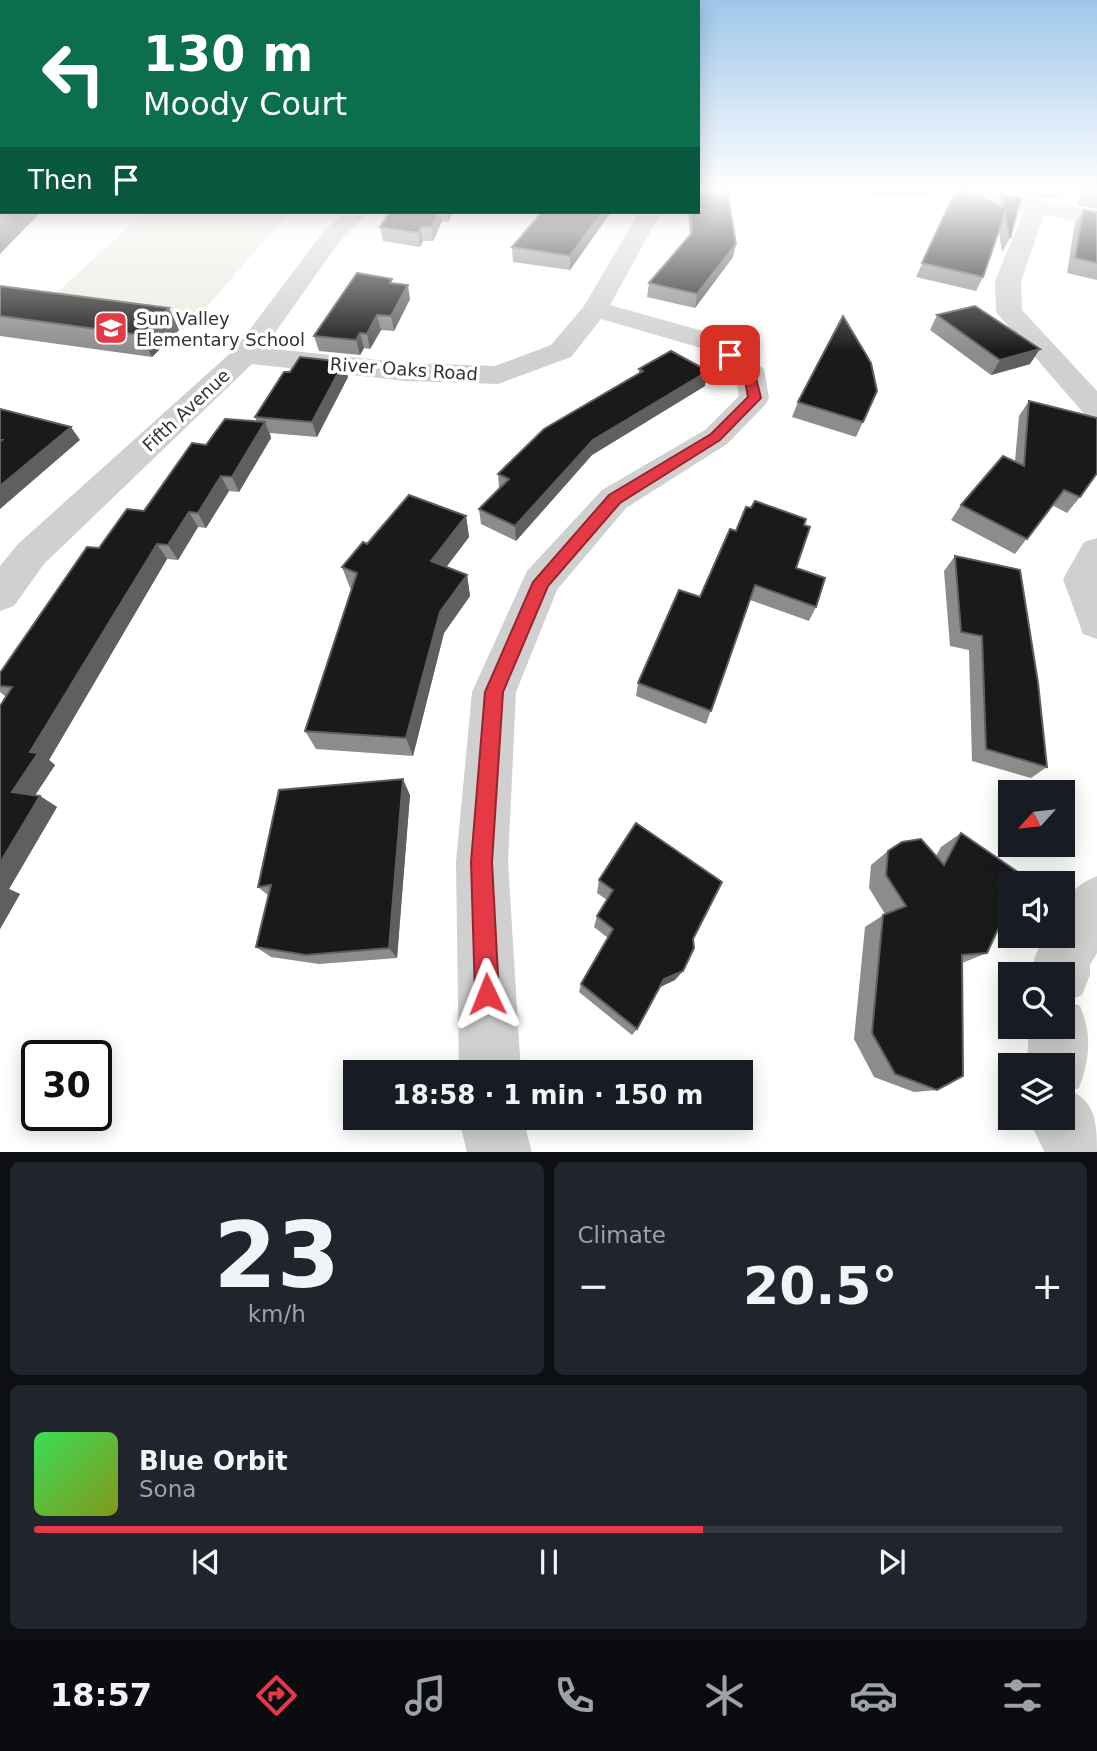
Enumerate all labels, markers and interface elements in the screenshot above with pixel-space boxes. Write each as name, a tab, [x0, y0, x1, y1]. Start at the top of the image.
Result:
text: 130 m	[143, 26, 313, 83]
icon: left	[28, 28, 119, 119]
text: Moody Court	[143, 85, 347, 123]
icon: arrive	[107, 161, 145, 199]
text: Then	[28, 165, 93, 195]
place label: Sun Valley Elementary School	[136, 308, 305, 350]
school or university icon: Sun Valley Elementary School	[92, 309, 130, 347]
pin	[700, 325, 760, 385]
icon: arrive	[711, 336, 749, 374]
street label: River Oaks Road	[329, 353, 479, 385]
street label: Fifth Avenue	[138, 364, 234, 456]
north arrow	[998, 780, 1074, 858]
map controls	[998, 780, 1075, 1130]
button: sound	[998, 871, 1075, 948]
position arrow	[450, 957, 524, 1031]
button: search	[998, 962, 1075, 1039]
speed limit sign: 30	[21, 1040, 112, 1131]
button: layers	[998, 1053, 1075, 1130]
text: 18:58 · 1 min · 150 m	[393, 1080, 703, 1110]
text: 23	[213, 1203, 340, 1308]
text: Climate	[578, 1222, 666, 1248]
text: 20.5°	[743, 1256, 897, 1316]
text: −	[578, 1264, 609, 1308]
text: +	[1031, 1264, 1063, 1308]
text: km/h	[248, 1301, 306, 1327]
text: Blue Orbit	[139, 1446, 288, 1476]
text: Sona	[139, 1476, 196, 1502]
icon: previous	[187, 1543, 225, 1581]
icon: pause	[530, 1543, 568, 1581]
icon: next	[873, 1543, 911, 1581]
icon: directions	[252, 1671, 301, 1720]
icon: music	[401, 1671, 450, 1720]
icon: phone	[550, 1671, 599, 1720]
icon: climate	[700, 1671, 749, 1720]
icon: car	[849, 1671, 898, 1720]
icon: filters	[998, 1671, 1047, 1720]
text: 18:57	[50, 1676, 152, 1714]

